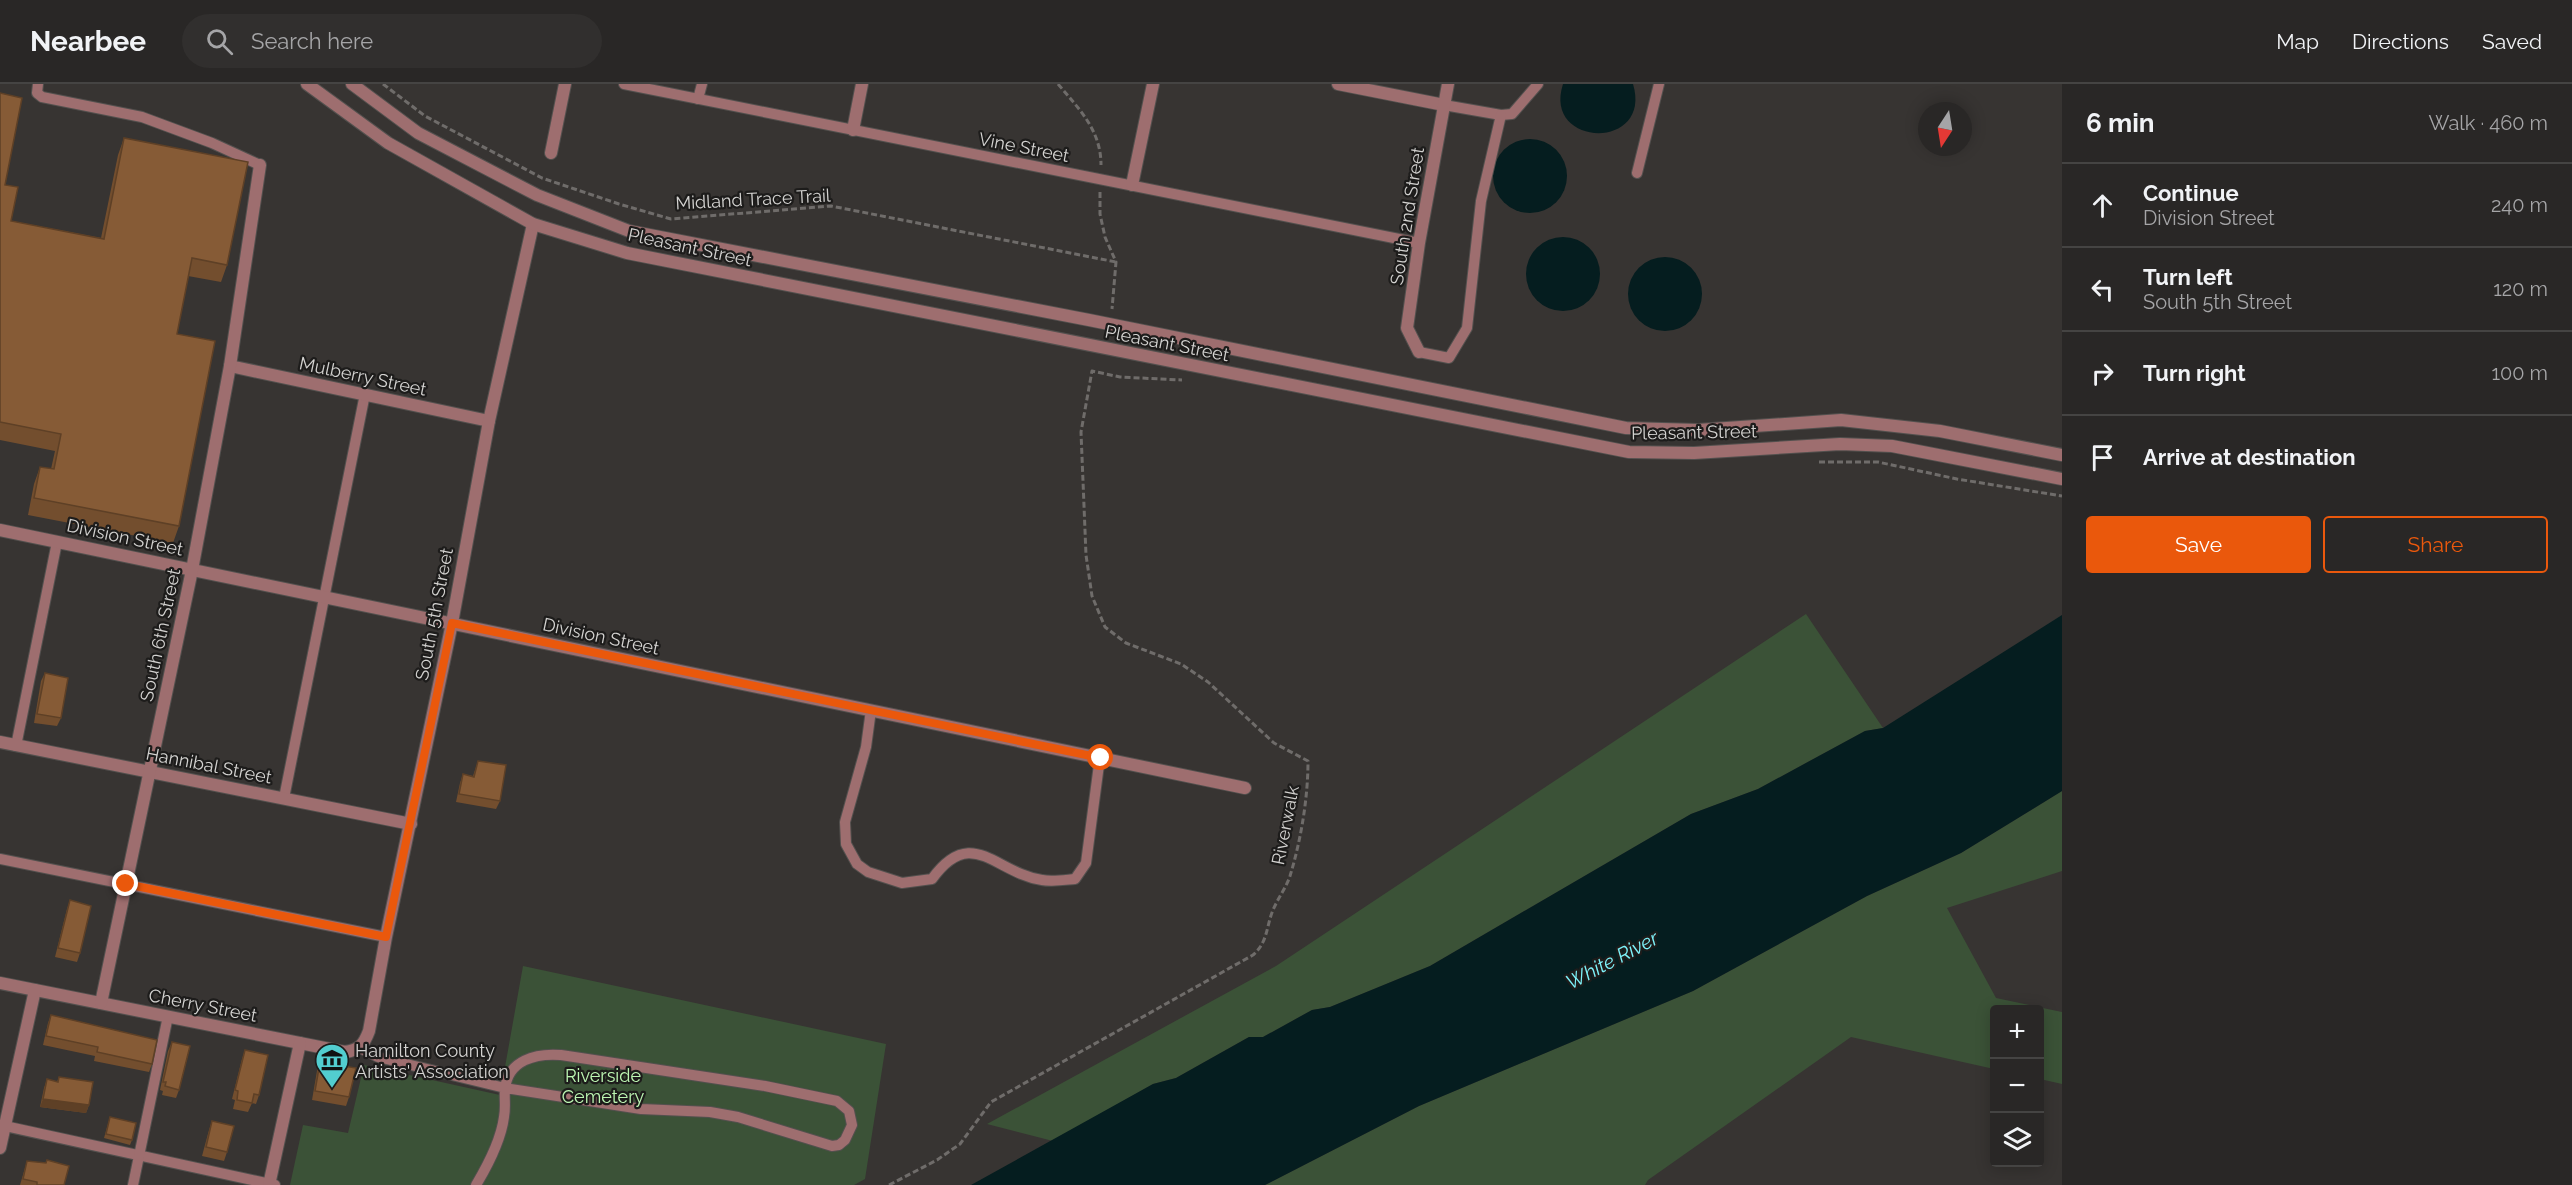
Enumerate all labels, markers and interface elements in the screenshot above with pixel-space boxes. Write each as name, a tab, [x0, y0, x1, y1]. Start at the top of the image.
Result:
search box	[182, 14, 602, 68]
text: Nearbee	[30, 25, 146, 58]
icon: search	[203, 25, 236, 58]
text: Search here	[251, 28, 373, 54]
text: Map	[2276, 29, 2319, 54]
text: Directions	[2352, 29, 2449, 54]
text: Saved	[2482, 29, 2542, 54]
north arrow	[1918, 102, 1972, 156]
text: 6 min	[2086, 108, 2155, 138]
text: Walk · 460 m	[2429, 111, 2548, 135]
street label: Vine Street	[977, 128, 1071, 166]
street label: South 2nd Street	[1386, 146, 1428, 286]
text: Continue	[2143, 180, 2239, 206]
street label: Midland Trace Trail	[675, 184, 831, 214]
icon: ahead	[2086, 189, 2119, 222]
text: 240 m	[2491, 193, 2548, 217]
text: Division Street	[2143, 206, 2275, 230]
street label: Pleasant Street	[626, 224, 754, 270]
text: Turn left	[2143, 264, 2233, 290]
icon: left	[2086, 273, 2119, 306]
text: 120 m	[2493, 277, 2548, 301]
text: South 5th Street	[2143, 290, 2292, 314]
street label: Pleasant Street	[1103, 321, 1231, 365]
street label: Mulberry Street	[298, 352, 428, 400]
icon: right	[2086, 357, 2119, 390]
text: Turn right	[2143, 360, 2246, 386]
text: 100 m	[2491, 361, 2548, 385]
street label: Pleasant Street	[1631, 420, 1757, 444]
icon: arrive	[2086, 441, 2119, 474]
text: Arrive at destination	[2143, 444, 2356, 470]
street label: Division Street	[65, 514, 185, 560]
button: Save	[2086, 516, 2311, 573]
button: Share	[2323, 516, 2548, 573]
street label: South 5th Street	[411, 546, 457, 682]
street label: South 6th Street	[136, 567, 184, 703]
street label: Division Street	[541, 613, 661, 659]
street label: Hannibal Street	[144, 743, 274, 787]
route start	[1087, 744, 1113, 770]
street label: Riverwalk	[1267, 783, 1303, 866]
route end	[112, 870, 138, 896]
water label: White River	[1562, 925, 1663, 994]
street label: Cherry Street	[147, 984, 259, 1026]
map controls	[1990, 1005, 2044, 1167]
button: +	[1990, 1005, 2044, 1059]
place label: Hamilton County Artists' Association	[355, 1040, 509, 1082]
museum icon: Hamilton County Artists' Association	[314, 1042, 350, 1089]
button: −	[1990, 1059, 2044, 1113]
park label: Riverside Cemetery	[562, 1065, 644, 1107]
button: layers	[1990, 1113, 2044, 1167]

